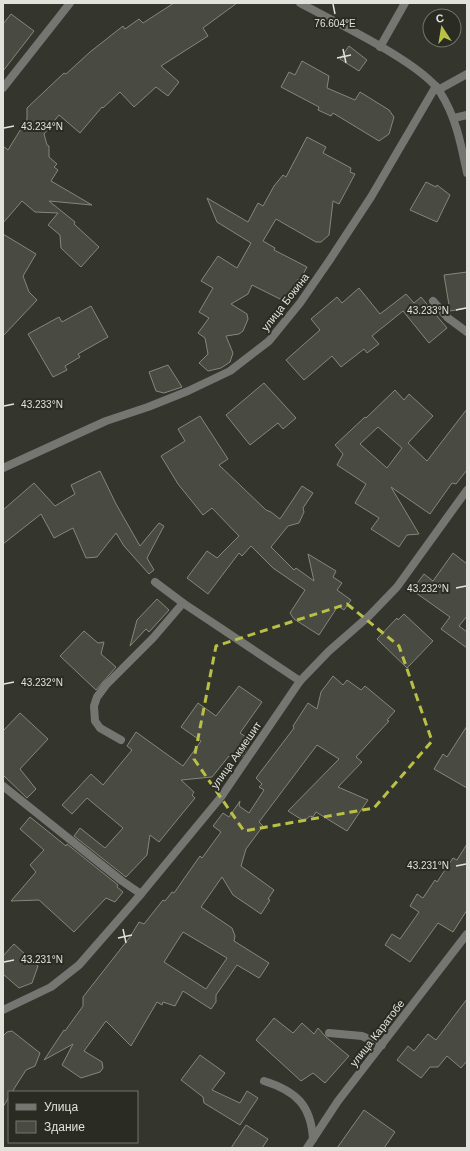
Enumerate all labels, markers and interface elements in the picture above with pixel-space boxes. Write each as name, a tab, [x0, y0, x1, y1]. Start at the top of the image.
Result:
north arrow	[422, 8, 462, 48]
text: С	[435, 12, 445, 25]
text: 76.604°E	[314, 18, 356, 29]
text: 43.234°N	[21, 121, 63, 132]
street label: улица Бокина	[259, 270, 312, 333]
text: 43.233°N	[407, 305, 449, 316]
text: 43.233°N	[21, 399, 63, 410]
text: 43.232°N	[407, 583, 449, 594]
text: 43.232°N	[21, 677, 63, 688]
street label: улица Акмешит	[208, 719, 264, 791]
text: 43.231°N	[407, 860, 449, 871]
text: 43.231°N	[21, 954, 63, 965]
street label: улица Каратобе	[347, 997, 407, 1069]
legend	[8, 1091, 138, 1143]
text: Улица	[44, 1100, 78, 1114]
text: Здание	[44, 1120, 85, 1134]

